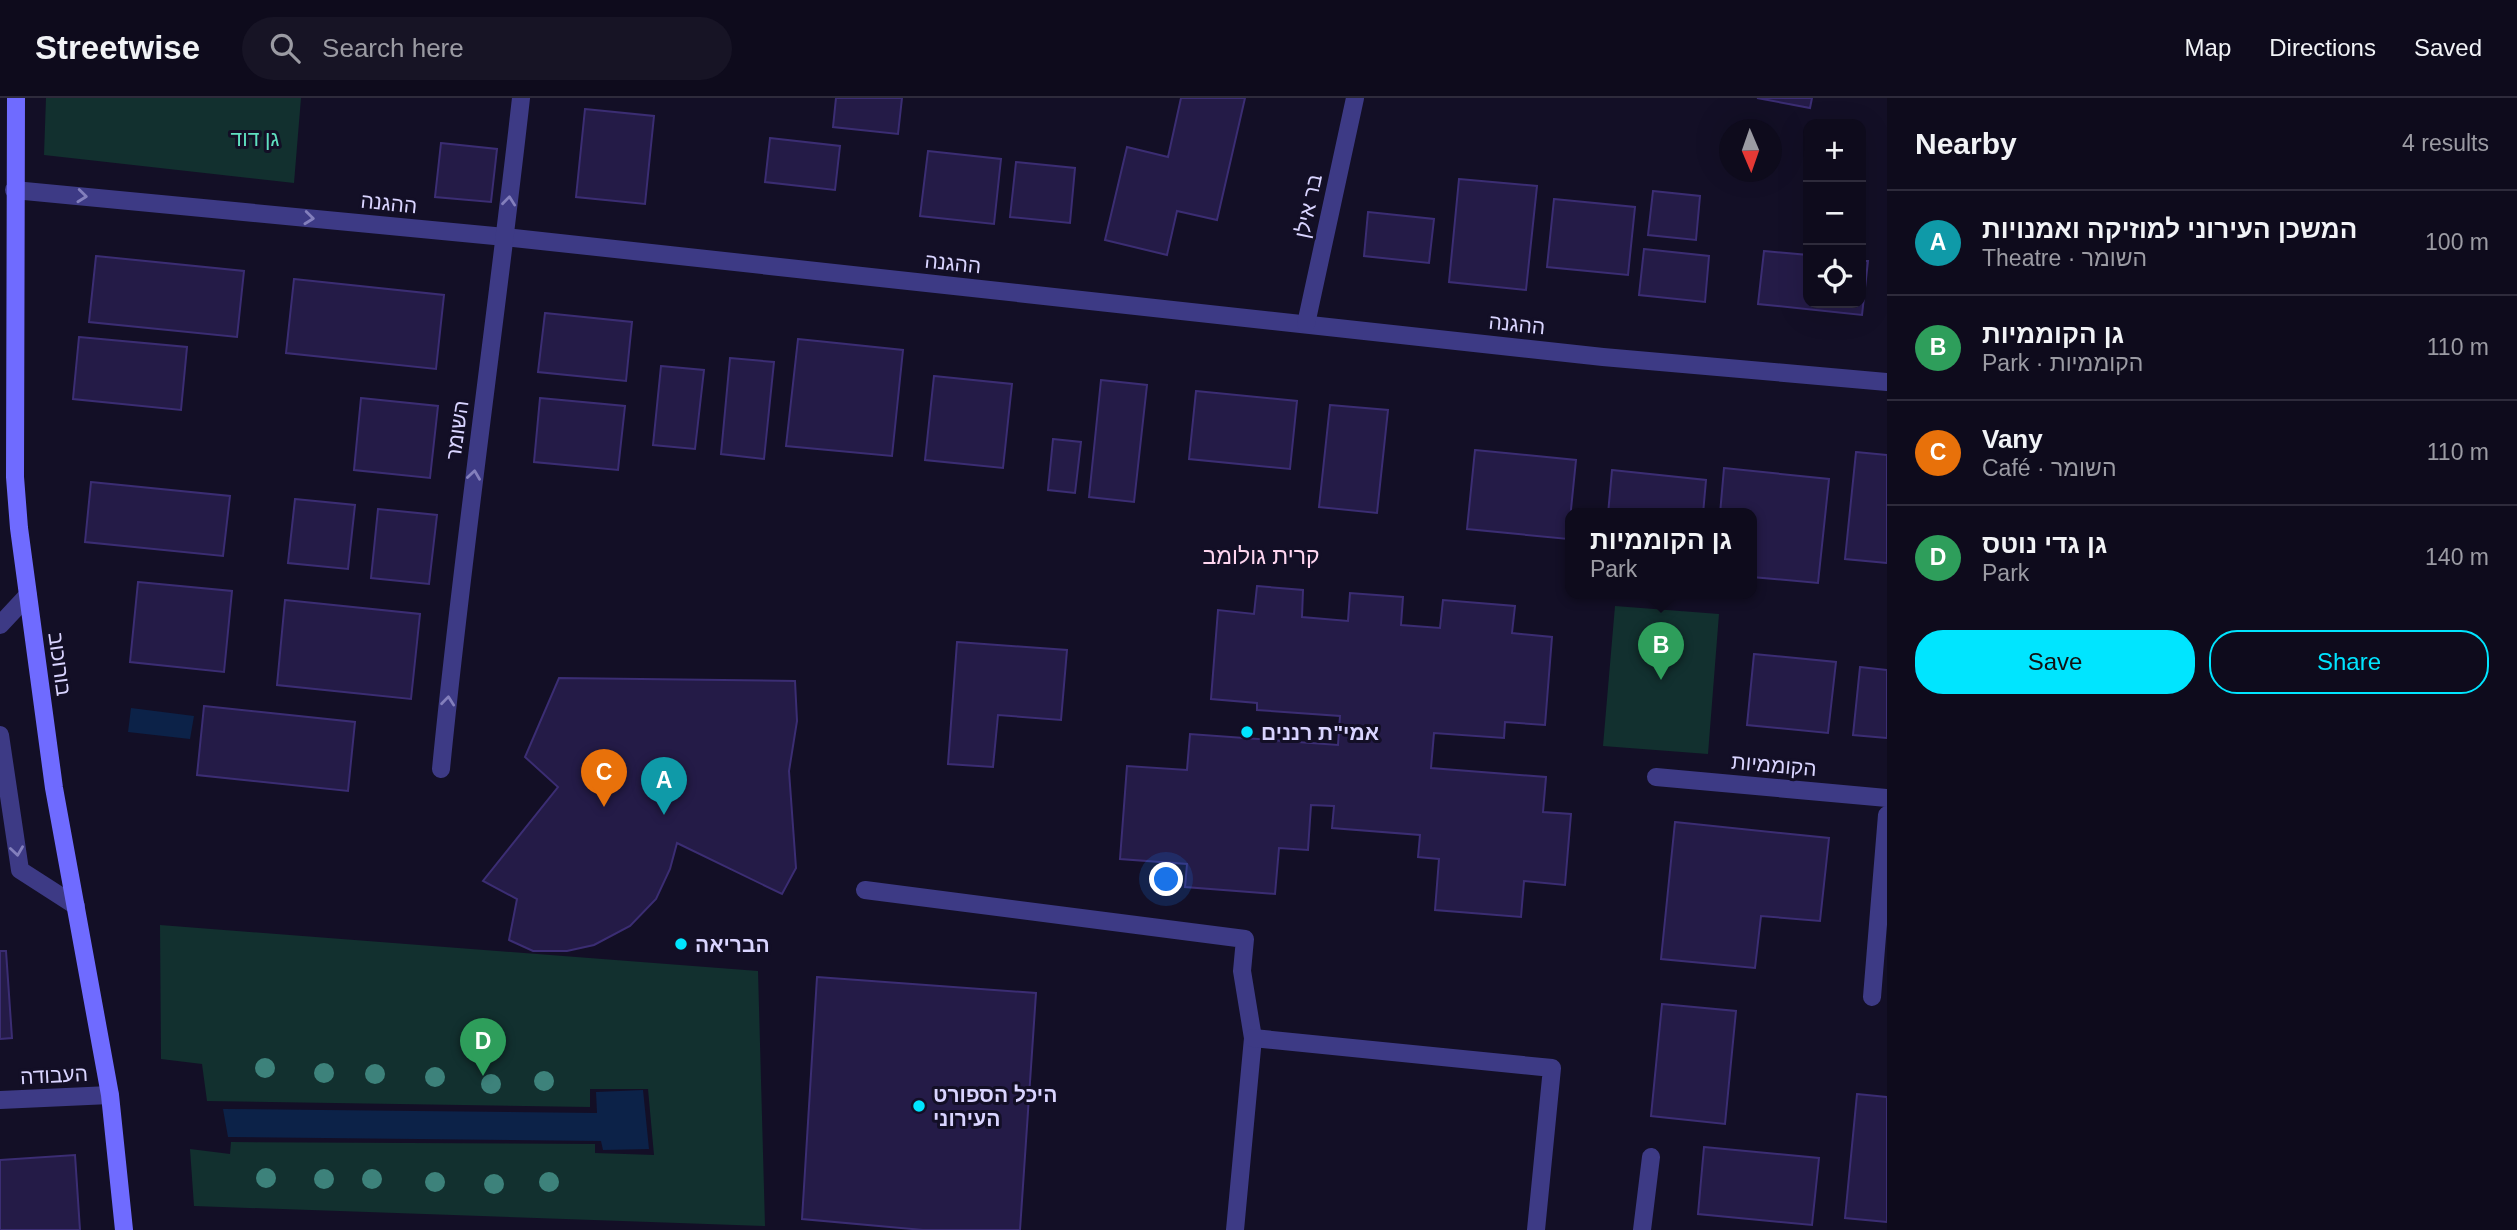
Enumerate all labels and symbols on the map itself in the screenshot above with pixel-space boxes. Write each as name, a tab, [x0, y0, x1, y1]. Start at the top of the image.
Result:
north arrow	[1719, 119, 1782, 182]
park label: גן דוד	[231, 127, 280, 150]
street label: בר אילן	[1290, 172, 1326, 240]
one-way arrow	[77, 188, 88, 203]
street label: ההגנה	[359, 189, 419, 217]
one-way arrow	[502, 195, 517, 207]
one-way arrow	[304, 210, 315, 225]
street label: ההגנה	[923, 249, 983, 277]
street label: ההגנה	[1487, 310, 1547, 338]
street label: השומר	[441, 399, 473, 461]
one-way arrow	[466, 469, 481, 481]
district label: קרית גולומב	[1202, 543, 1320, 569]
pin: B	[1638, 622, 1684, 680]
street label: בורוכוב	[44, 631, 76, 697]
one-way arrow	[440, 695, 455, 706]
place label: אמי"ת רננים	[1261, 721, 1379, 744]
marker: אמי"ת רננים	[1239, 724, 1255, 740]
pin: C	[581, 749, 627, 807]
street label: הקוממיות	[1730, 750, 1818, 780]
pin: A	[641, 757, 687, 815]
one-way arrow	[9, 845, 24, 857]
your location	[1149, 862, 1183, 896]
place label: הבריאה	[695, 933, 770, 956]
marker: הבריאה	[673, 936, 689, 952]
pin: D	[460, 1018, 506, 1076]
street label: העבודה	[20, 1062, 88, 1088]
place label: היכל הספורט העירוני	[933, 1083, 1057, 1130]
marker: היכל הספורט העירוני	[911, 1098, 927, 1114]

